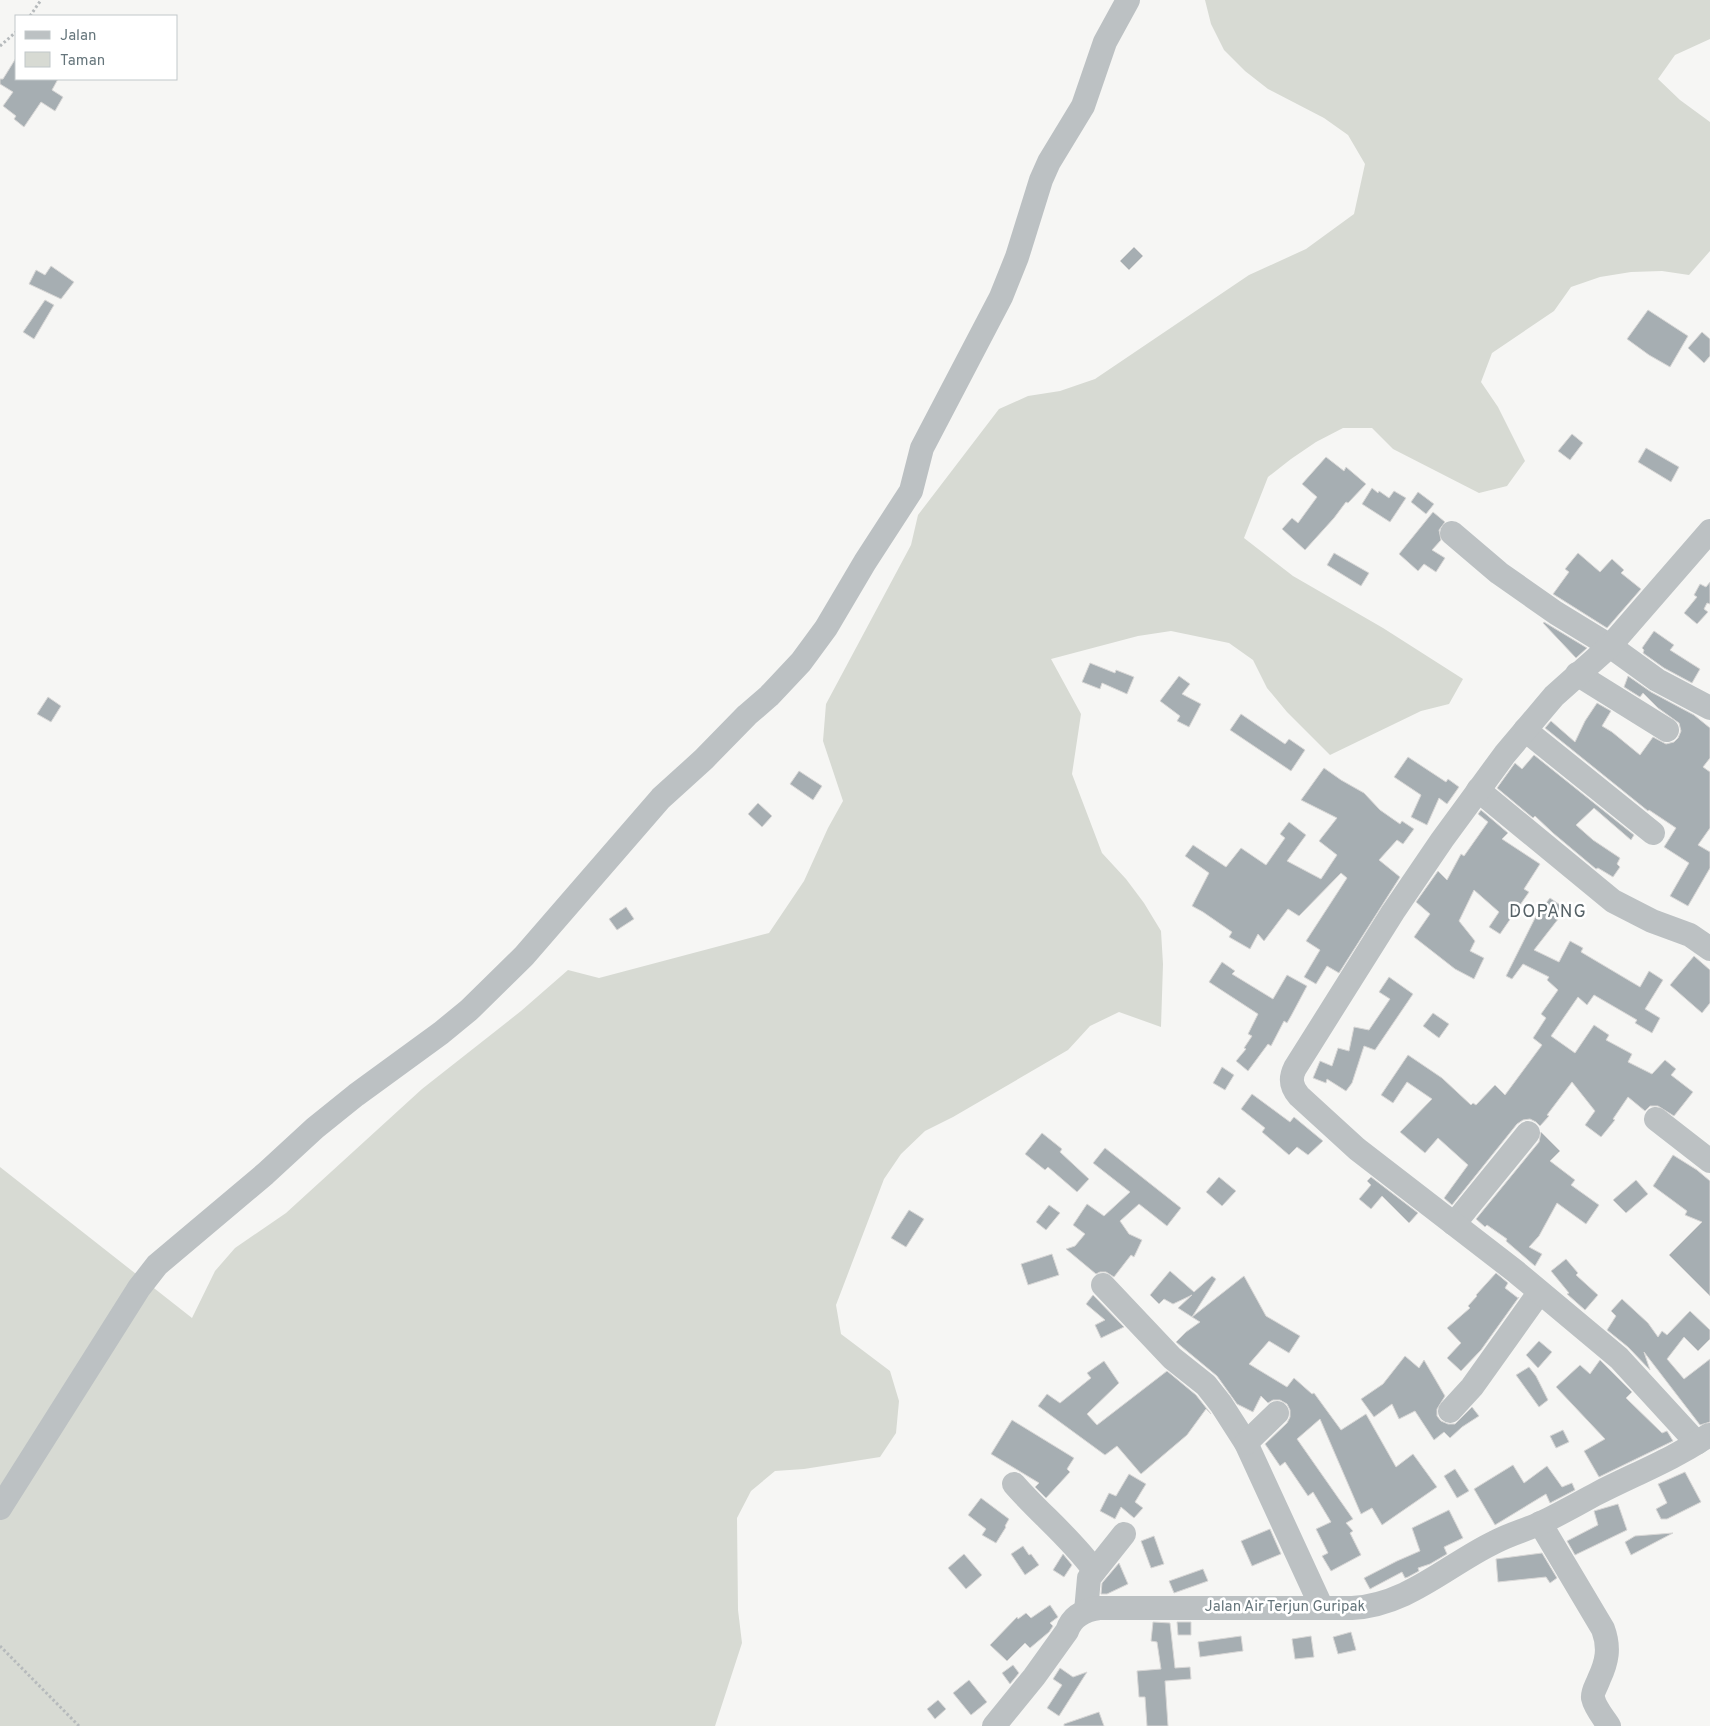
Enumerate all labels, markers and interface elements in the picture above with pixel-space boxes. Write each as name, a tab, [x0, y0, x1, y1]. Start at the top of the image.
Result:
legend	[15, 15, 178, 80]
text: Jalan	[60, 27, 97, 46]
text: Taman	[60, 52, 105, 71]
district label: DOPANG	[1509, 901, 1587, 924]
street label: Jalan Air Terjun Guripak	[1205, 1598, 1365, 1617]

